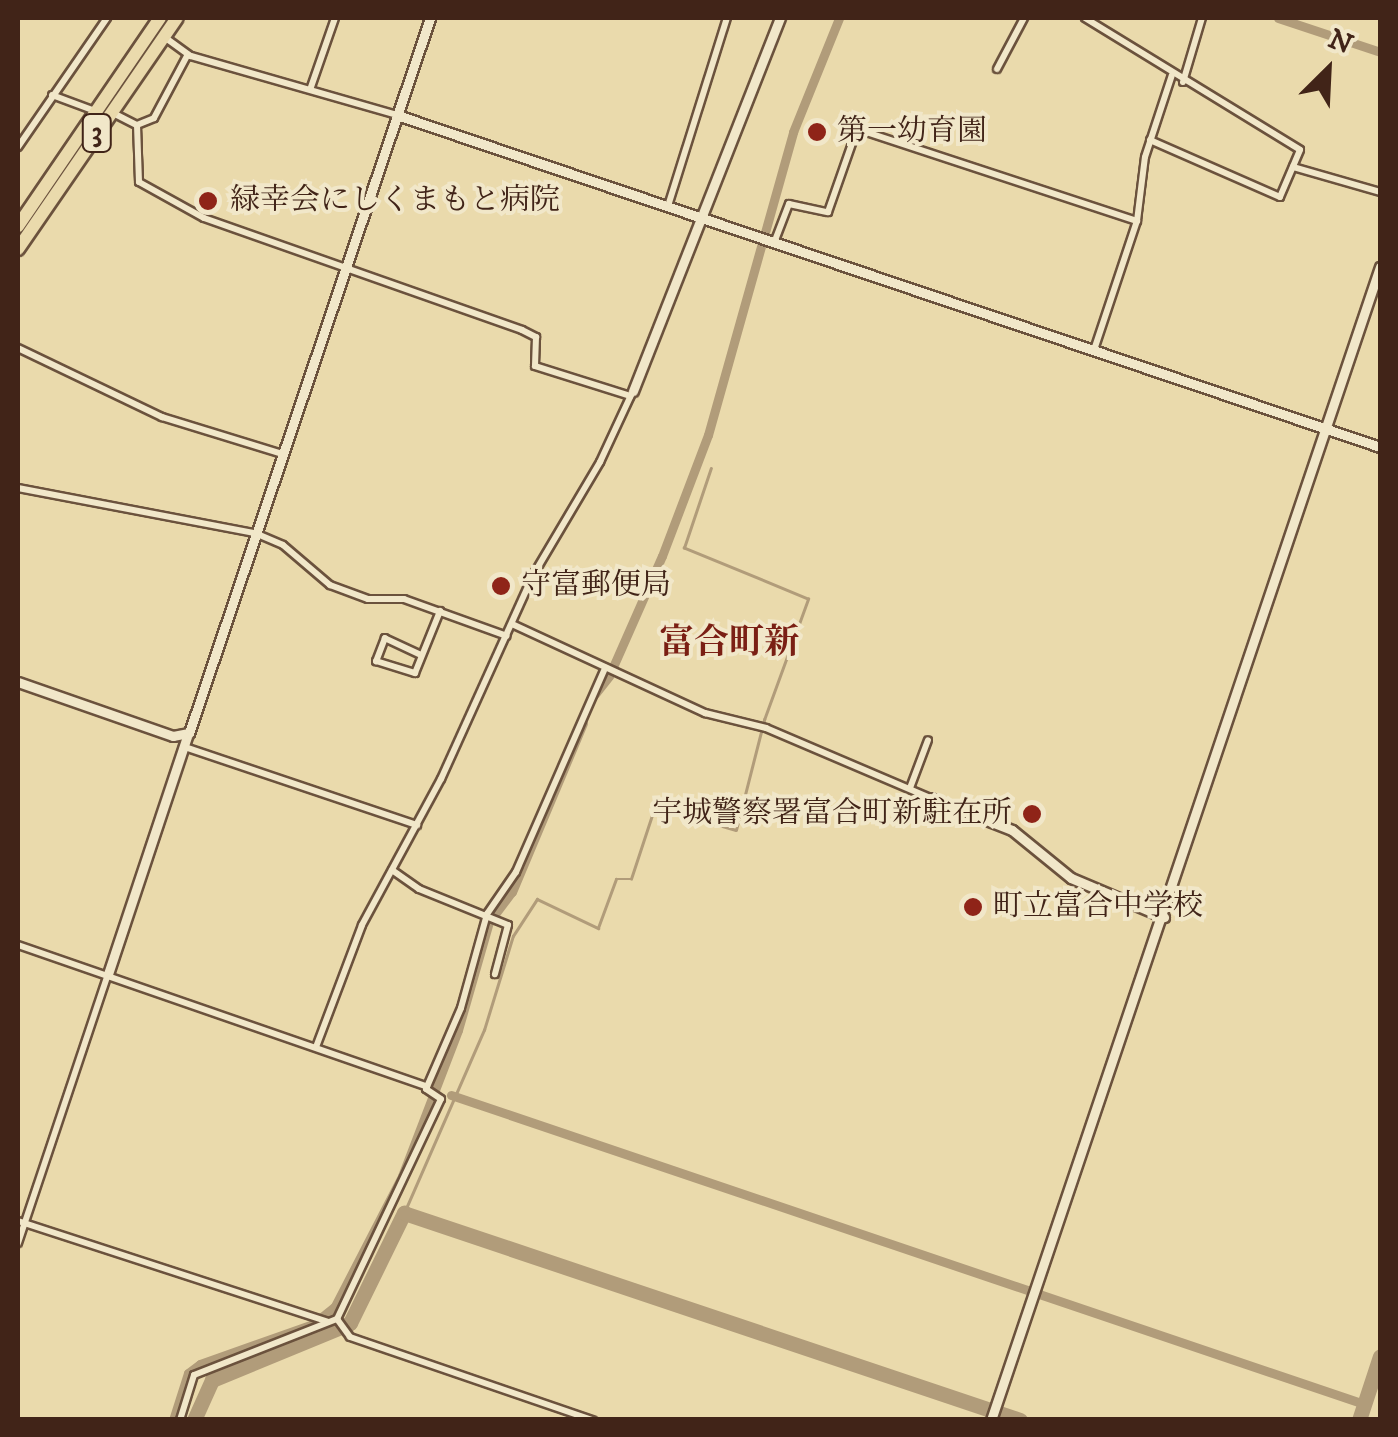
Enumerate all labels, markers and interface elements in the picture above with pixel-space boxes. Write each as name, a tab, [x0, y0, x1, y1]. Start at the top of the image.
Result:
north arrow	[1278, 20, 1378, 120]
text: N	[1323, 21, 1358, 63]
road number: 3	[80, 110, 114, 156]
place label: 第一幼育園	[837, 114, 987, 150]
marker: 第一幼育園	[806, 121, 828, 143]
place label: 緑幸会にしくまもと病院	[230, 183, 560, 219]
marker: 緑幸会にしくまもと病院	[195, 188, 221, 214]
place label: 守富郵便局	[521, 568, 671, 604]
marker: 守富郵便局	[490, 575, 512, 597]
district label: 富合町新	[659, 622, 799, 664]
place label: 宇城警察署富合町新駐在所	[652, 796, 1012, 832]
marker: 宇城警察署富合町新駐在所	[1021, 803, 1043, 825]
place label: 町立富合中学校	[993, 889, 1203, 925]
marker: 町立富合中学校	[962, 896, 984, 918]

